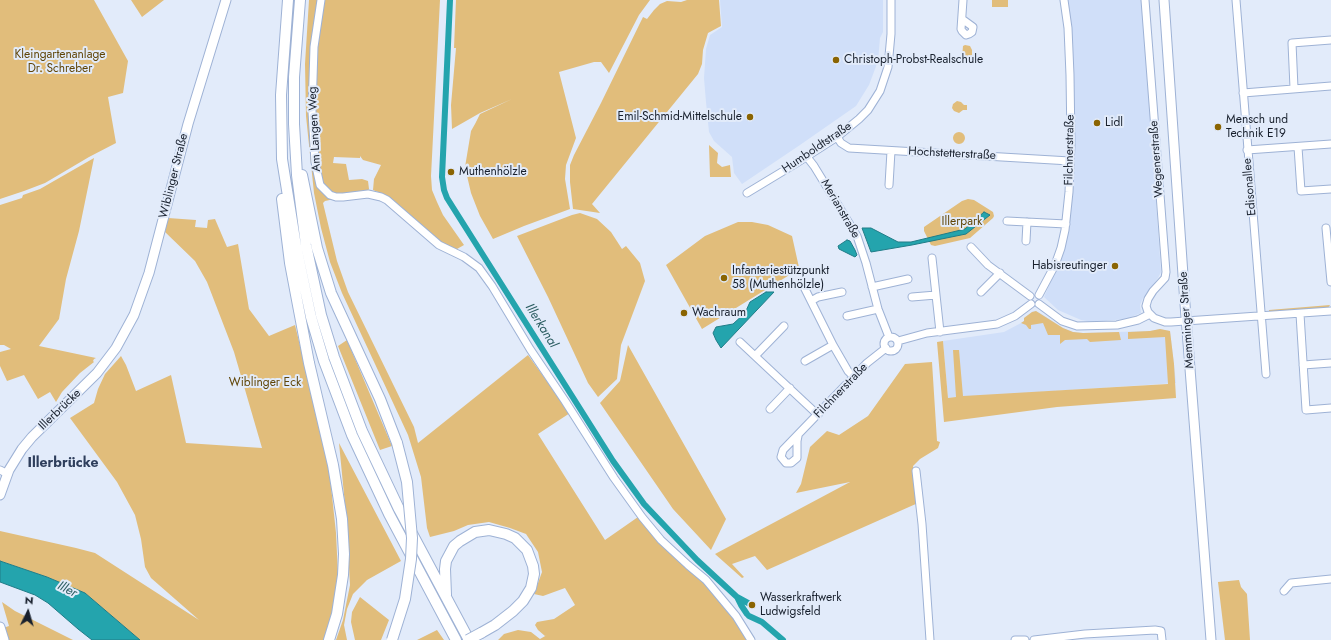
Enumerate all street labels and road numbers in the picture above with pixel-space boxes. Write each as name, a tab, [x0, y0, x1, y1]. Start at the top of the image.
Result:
street label: Am Langen Weg	[306, 86, 324, 172]
street label: Filchnerstraße	[1062, 114, 1078, 186]
street label: Humboldtstraße	[780, 119, 854, 177]
street label: Wegenerstraße	[1147, 120, 1167, 198]
street label: Wiblinger Straße	[156, 132, 192, 220]
street label: Hochstetterstraße	[908, 145, 996, 163]
street label: Edisonallee	[1240, 158, 1260, 216]
street label: Merianstraße	[817, 177, 863, 241]
street label: Memminger Straße	[1176, 271, 1198, 369]
street label: Filchnerstraße	[811, 360, 871, 422]
street label: Illerbrücke	[36, 386, 84, 434]

